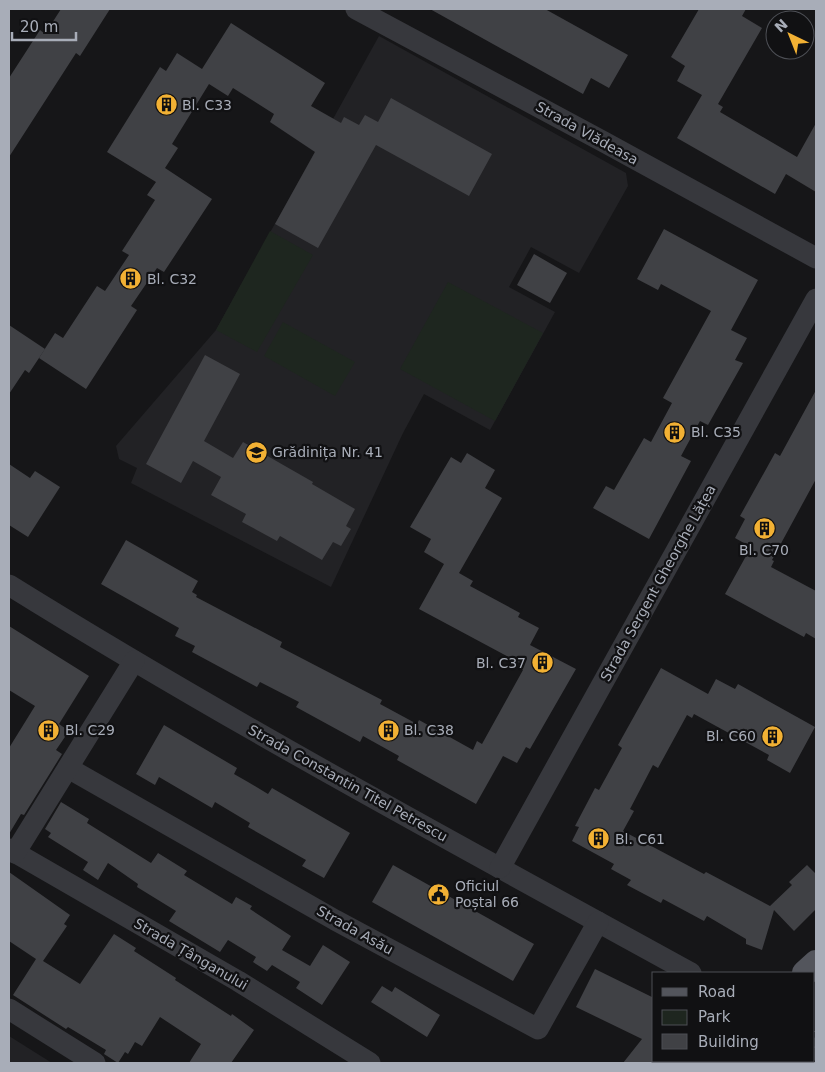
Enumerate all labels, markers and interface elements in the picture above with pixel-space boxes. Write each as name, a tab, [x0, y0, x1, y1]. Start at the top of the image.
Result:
scale bar	[12, 10, 76, 42]
north arrow	[765, 10, 815, 60]
text: N	[771, 16, 791, 35]
text: 20 m	[20, 18, 58, 36]
building icon: Bl. C33	[154, 93, 178, 117]
place label: Bl. C33	[182, 97, 232, 113]
street label: Strada Vlădeasa	[533, 98, 641, 168]
building icon: Bl. C32	[119, 267, 143, 291]
place label: Bl. C32	[147, 271, 197, 287]
building icon: Bl. C35	[663, 420, 687, 444]
place label: Bl. C35	[691, 424, 741, 440]
school or university icon: Grădinița Nr. 41	[244, 440, 268, 464]
place label: Grădinița Nr. 41	[272, 444, 383, 461]
street label: Strada Sergent Gheorghe Lățea	[597, 482, 720, 685]
building icon: Bl. C70	[752, 516, 776, 540]
place label: Bl. C70	[739, 542, 789, 558]
building icon: Bl. C37	[530, 651, 554, 675]
place label: Bl. C37	[476, 655, 526, 671]
building icon: Bl. C29	[37, 718, 61, 742]
building icon: Bl. C38	[376, 718, 400, 742]
street label: Strada Constantin Titel Petrescu	[246, 721, 450, 845]
place label: Bl. C29	[65, 722, 115, 738]
place label: Bl. C38	[404, 722, 454, 738]
building icon: Bl. C60	[760, 724, 784, 748]
place label: Bl. C60	[706, 728, 756, 744]
building icon: Bl. C61	[587, 827, 611, 851]
place label: Bl. C61	[615, 831, 665, 847]
place label: Oficiul Poștal 66	[455, 878, 519, 911]
public building icon: Oficiul Poștal 66	[427, 882, 451, 906]
street label: Strada Asău	[314, 902, 396, 958]
street label: Strada Țânganului	[131, 915, 251, 994]
legend	[652, 972, 815, 1062]
text: Road	[698, 983, 736, 1001]
text: Park	[698, 1008, 731, 1026]
text: Building	[698, 1033, 759, 1051]

